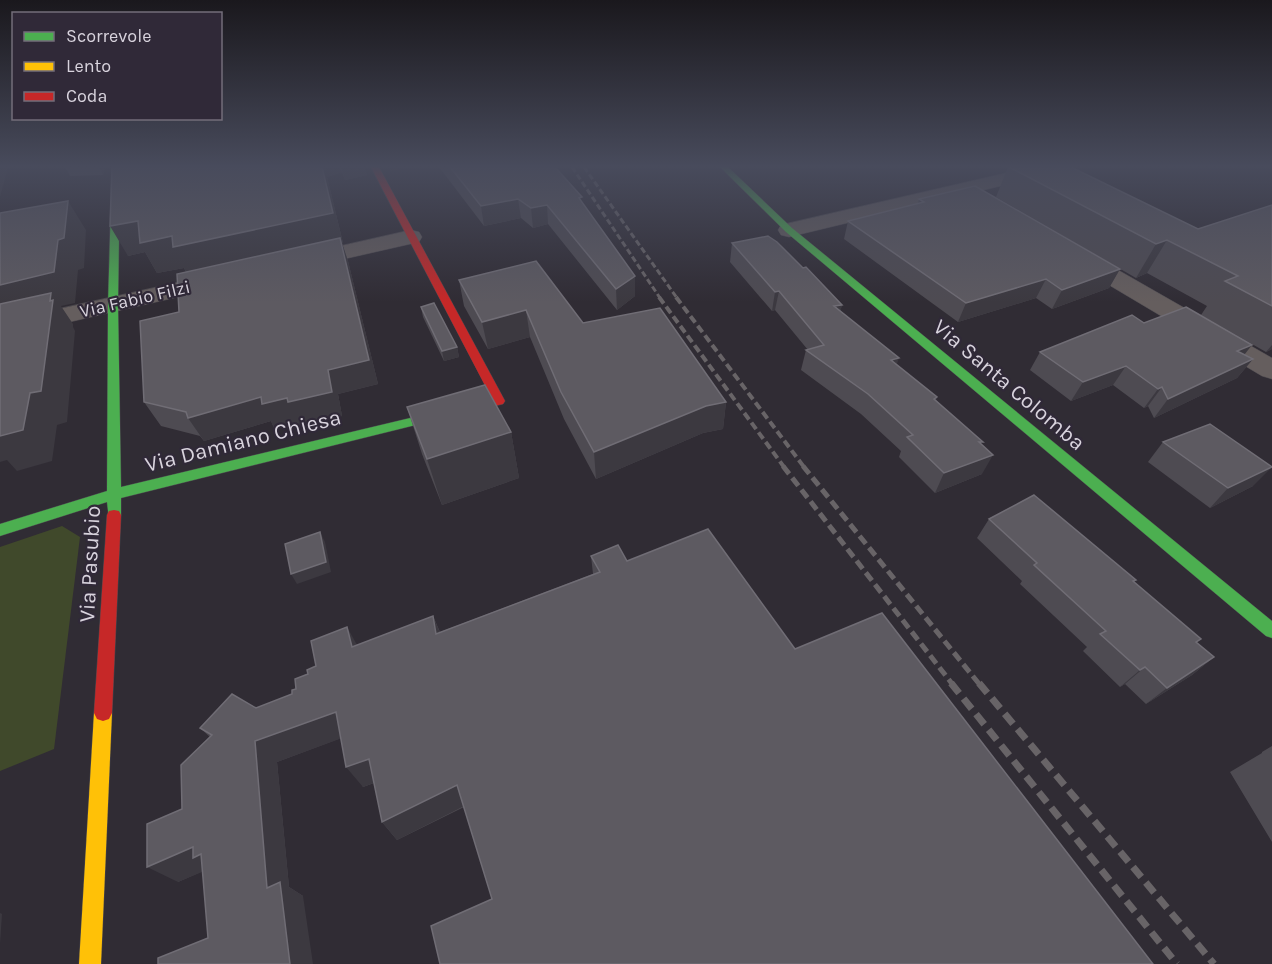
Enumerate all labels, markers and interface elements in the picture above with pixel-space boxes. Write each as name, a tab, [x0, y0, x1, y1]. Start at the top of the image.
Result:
legend	[12, 12, 222, 120]
text: Scorrevole	[66, 25, 151, 47]
text: Lento	[66, 55, 111, 77]
text: Coda	[66, 85, 107, 107]
street label: Via Fabio Filzi	[78, 276, 192, 322]
street label: Via Santa Colomba	[928, 314, 1090, 456]
street label: Via Damiano Chiesa	[142, 404, 344, 478]
street label: Via Pasubio	[74, 505, 106, 623]

